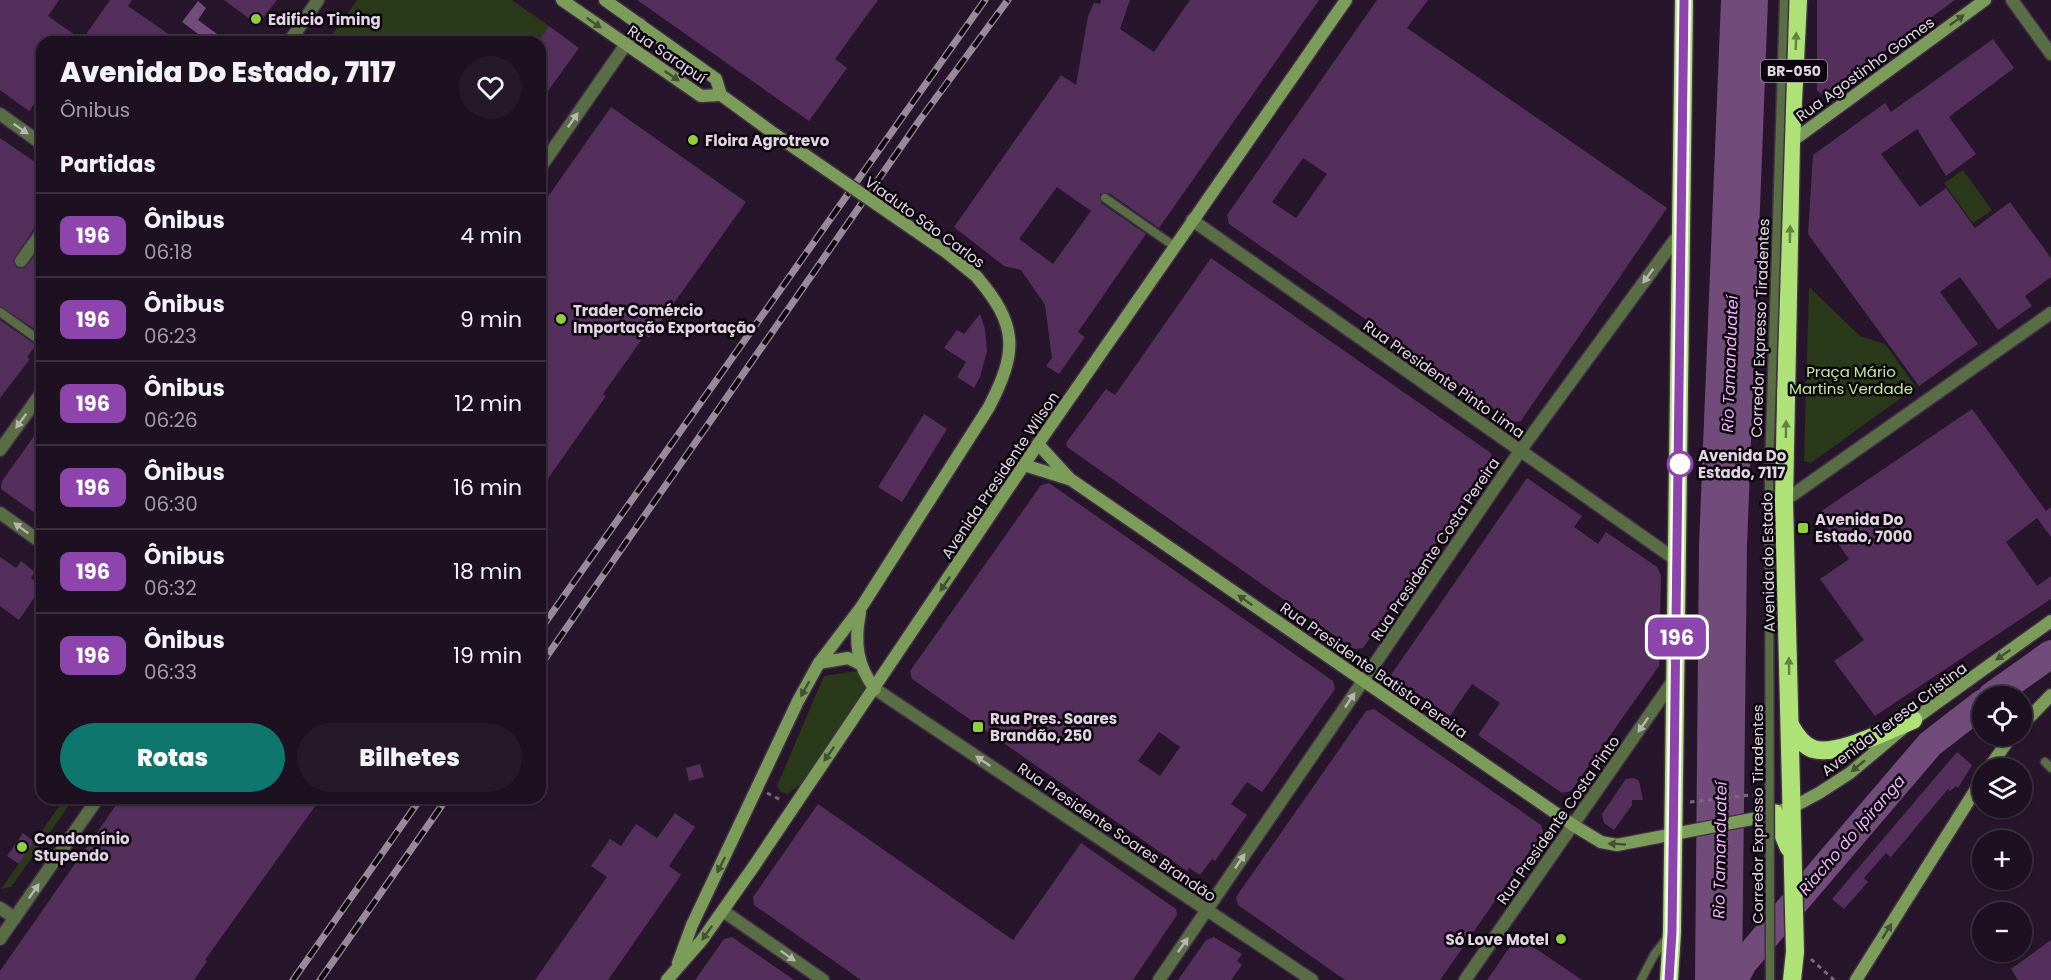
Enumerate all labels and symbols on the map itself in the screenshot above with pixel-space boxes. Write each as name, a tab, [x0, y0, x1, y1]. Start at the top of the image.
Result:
place label: Edificio Timing	[268, 9, 381, 30]
marker: Edificio Timing	[249, 12, 263, 26]
street label: Rua Agostinho Gomes	[1792, 12, 1939, 126]
one-way arrow	[1948, 14, 1964, 26]
one-way arrow	[586, 16, 601, 28]
street label: Rua Sarapuí	[623, 20, 711, 88]
one-way arrow	[1791, 32, 1800, 51]
road number: BR-050	[1761, 60, 1827, 82]
one-way arrow	[663, 70, 679, 82]
one-way arrow	[567, 113, 579, 129]
one-way arrow	[13, 123, 29, 134]
place label: Floira Agrotrevo	[705, 130, 830, 151]
marker: Floira Agrotrevo	[686, 133, 700, 147]
street label: Viaduto São Carlos	[861, 171, 989, 273]
street label: Corredor Expresso Tiradentes	[1746, 218, 1774, 438]
one-way arrow	[1785, 225, 1794, 244]
one-way arrow	[1642, 268, 1654, 284]
water label: Rio Tamanduateí	[1716, 294, 1744, 433]
place label: Trader Comércio Importação Exportação	[573, 300, 756, 338]
marker: Trader Comércio Importação Exportação	[554, 312, 568, 326]
street label: Rua Presidente Pinto Lima	[1359, 315, 1529, 443]
park label: Praça Mário Martins Verdade	[1789, 361, 1913, 399]
street label: Avenida Presidente Wilson	[936, 387, 1064, 563]
one-way arrow	[15, 412, 27, 428]
one-way arrow	[1781, 420, 1791, 439]
place label: Avenida Do Estado, 7117	[1698, 445, 1787, 483]
marker: Avenida Do Estado, 7117	[1667, 451, 1693, 477]
street label: Rua Presidente Costa Pereira	[1366, 453, 1504, 645]
street label: Avenida do Estado	[1756, 492, 1780, 632]
place label: Avenida Do Estado, 7000	[1815, 509, 1913, 547]
marker: Avenida Do Estado, 7000	[1796, 521, 1810, 535]
one-way arrow	[13, 523, 29, 534]
one-way arrow	[940, 576, 951, 592]
one-way arrow	[1237, 595, 1253, 606]
street label: Rua Presidente Batista Pereira	[1276, 597, 1472, 743]
line badge: 196	[1642, 618, 1712, 656]
one-way arrow	[1996, 649, 2012, 661]
one-way arrow	[1784, 657, 1793, 676]
street label: Avenida Teresa Cristina	[1817, 657, 1971, 781]
one-way arrow	[800, 681, 810, 698]
one-way arrow	[1344, 692, 1355, 708]
street label: Corredor Expresso Tiradentes	[1747, 704, 1768, 924]
place label: Rua Pres. Soares Brandão, 250	[990, 708, 1117, 746]
one-way arrow	[1637, 717, 1649, 733]
marker: Rua Pres. Soares Brandão, 250	[971, 720, 985, 734]
street label: Rua Presidente Costa Pinto	[1492, 731, 1624, 909]
one-way arrow	[823, 746, 835, 762]
one-way arrow	[976, 755, 992, 767]
street label: Rua Presidente Soares Brandão	[1014, 757, 1220, 907]
one-way arrow	[1851, 759, 1866, 772]
water label: Riacho do Ipiranga	[1793, 770, 1911, 900]
water label: Rio Tamanduateí	[1707, 780, 1733, 919]
place label: Condomínio Stupendo	[34, 828, 130, 866]
one-way arrow	[1607, 839, 1626, 848]
marker: Condomínio Stupendo	[15, 840, 29, 854]
one-way arrow	[1234, 853, 1245, 869]
one-way arrow	[716, 856, 725, 873]
one-way arrow	[28, 884, 40, 900]
one-way arrow	[1881, 923, 1893, 939]
one-way arrow	[701, 924, 713, 940]
place label: Só Love Motel	[1445, 929, 1549, 950]
marker: Só Love Motel	[1554, 932, 1568, 946]
one-way arrow	[1177, 937, 1189, 953]
one-way arrow	[780, 950, 796, 962]

